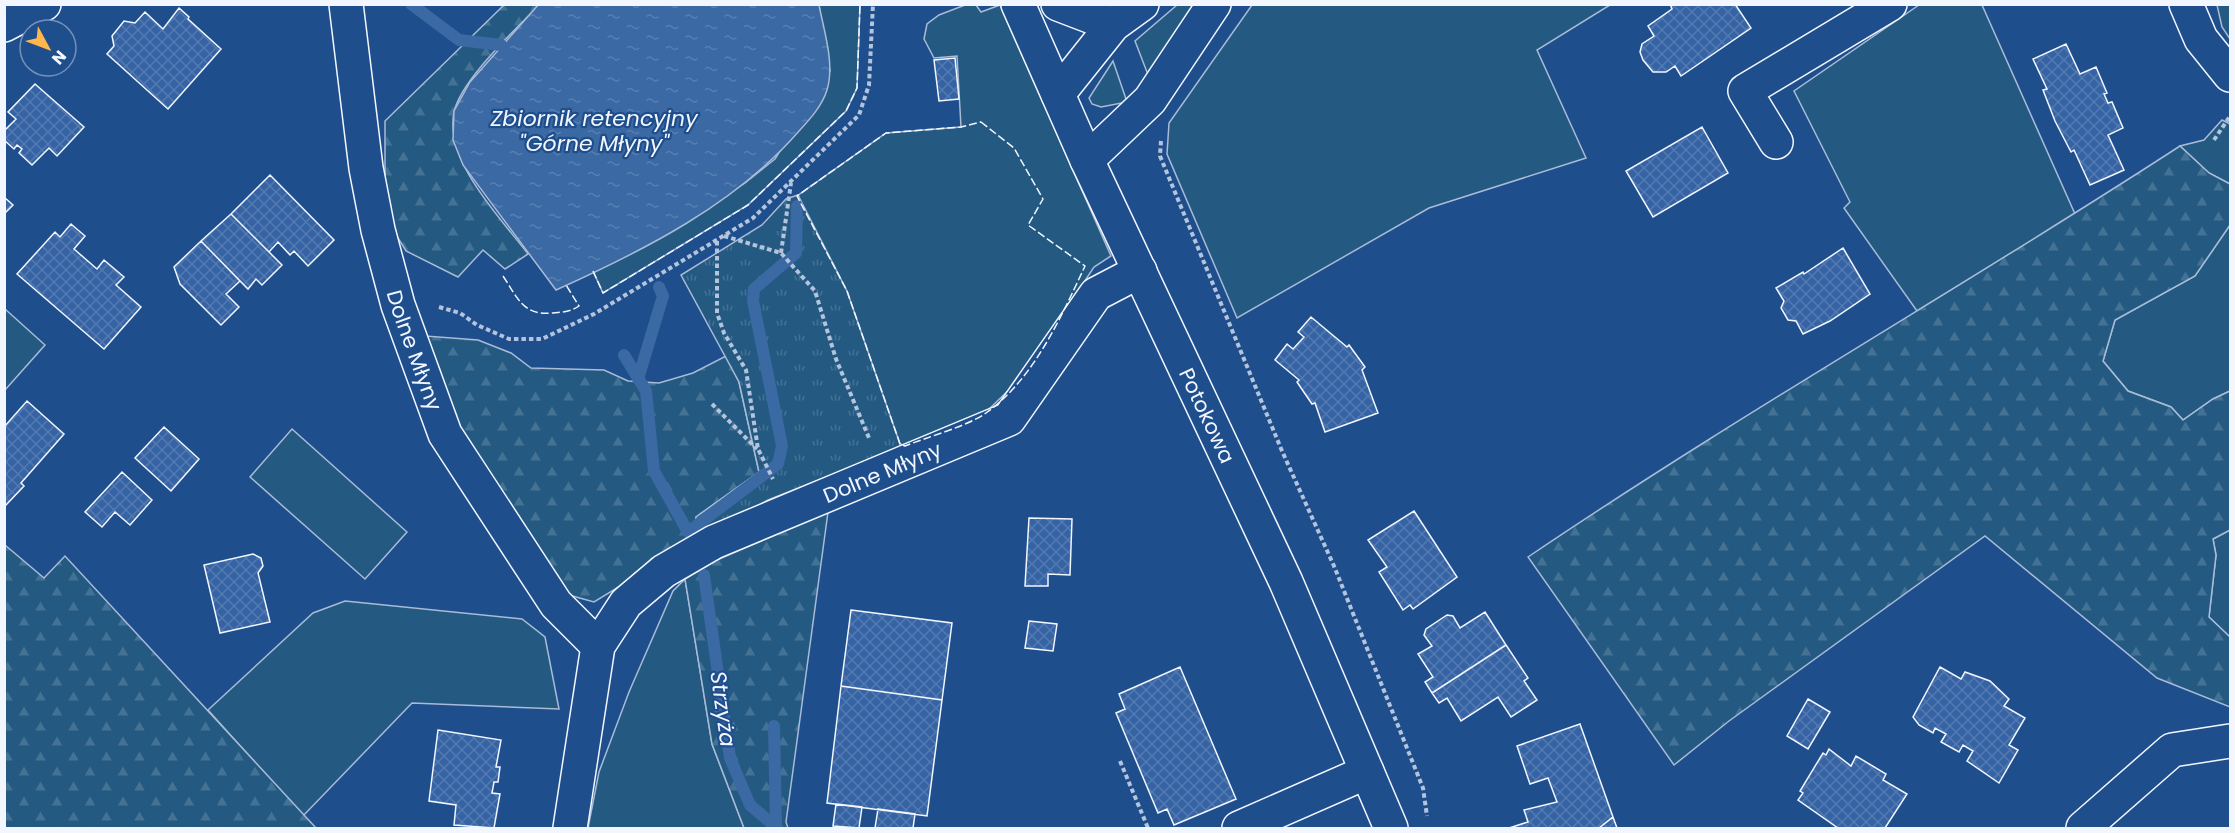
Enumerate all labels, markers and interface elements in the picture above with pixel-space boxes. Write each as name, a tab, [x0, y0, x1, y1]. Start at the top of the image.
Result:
north arrow	[18, 18, 78, 78]
text: N	[46, 45, 72, 70]
water label: Zbiornik retencyjny "Górne Młyny"	[489, 103, 699, 159]
street label: Dolne Młyny	[380, 287, 450, 414]
street label: Potokowa	[1172, 363, 1242, 468]
street label: Dolne Młyny	[818, 434, 946, 510]
water label: Strzyża	[702, 669, 744, 749]

